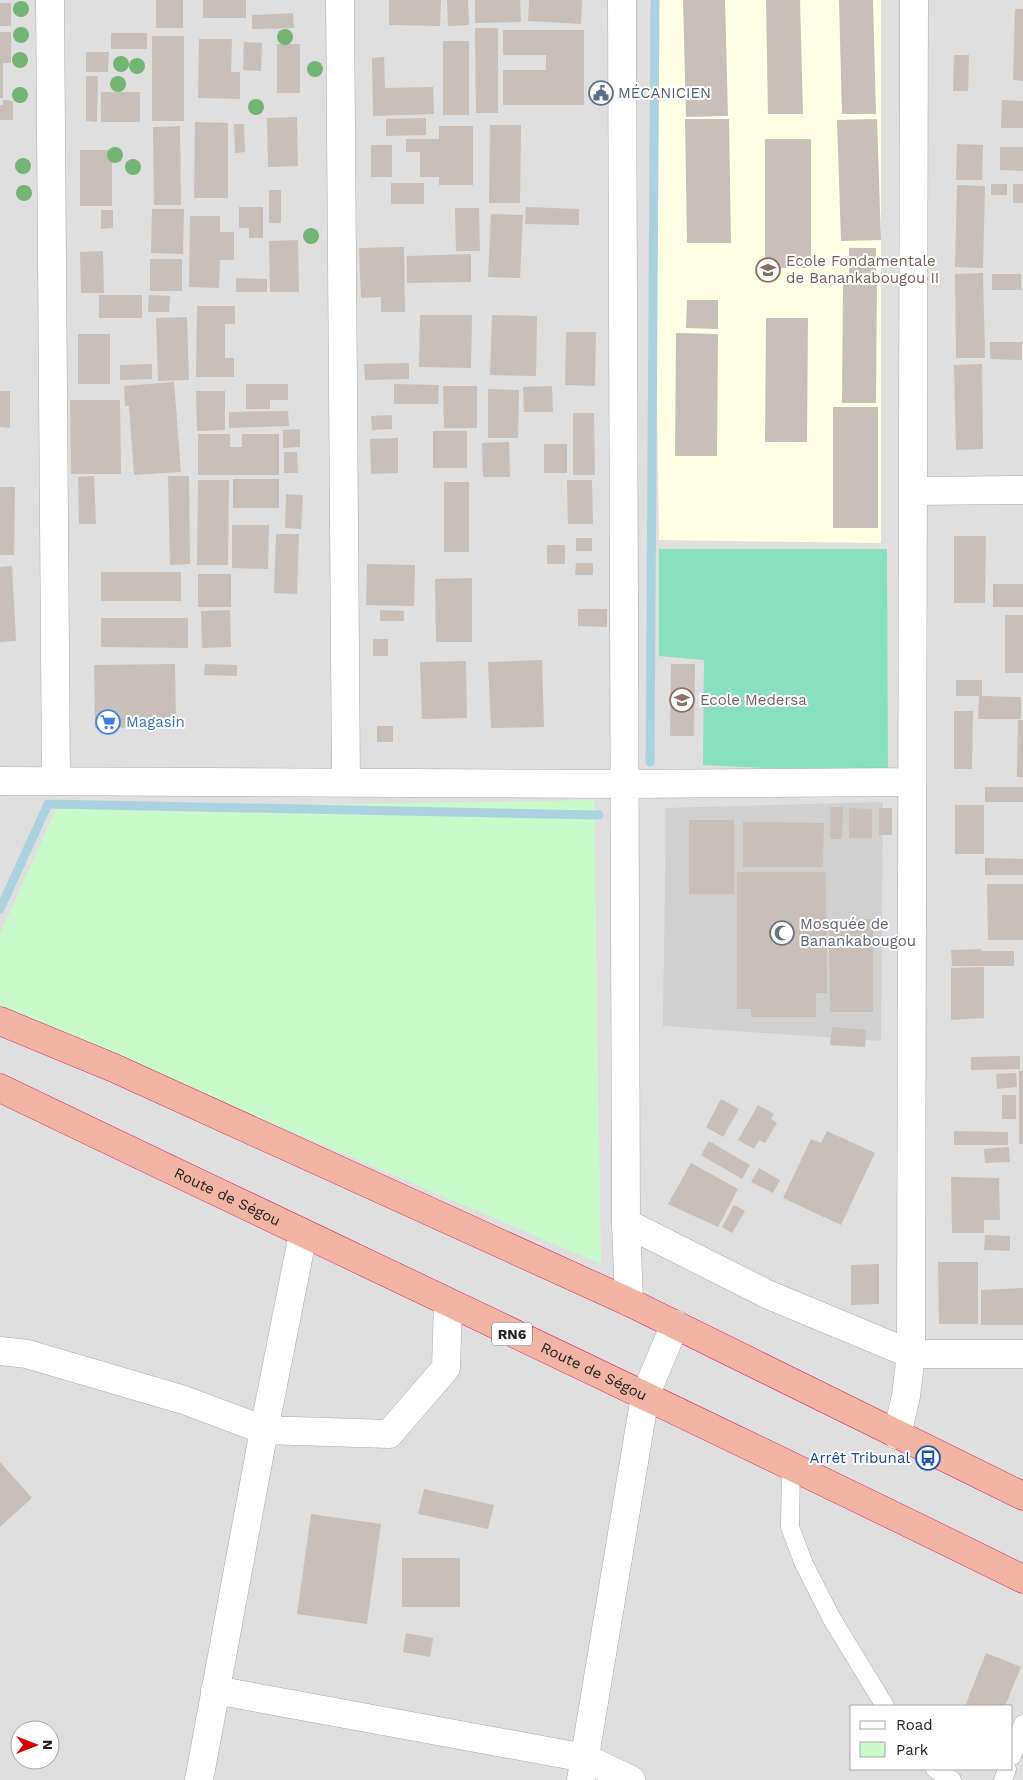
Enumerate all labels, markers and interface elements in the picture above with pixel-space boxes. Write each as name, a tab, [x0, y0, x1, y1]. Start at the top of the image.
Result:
public building icon: MÉCANICIEN	[588, 80, 614, 106]
place label: MÉCANICIEN	[618, 84, 711, 102]
place label: Ecole Fondamentale de Banankabougou II	[786, 252, 939, 287]
school or university icon: Ecole Fondamentale de Banankabougou II	[755, 257, 781, 283]
school or university icon: Ecole Medersa	[669, 687, 695, 713]
place label: Ecole Medersa	[700, 691, 807, 709]
supermarket icon: Magasin	[95, 709, 121, 735]
place label: Magasin	[126, 713, 185, 731]
place label: Mosquée de Banankabougou	[800, 915, 916, 950]
mosque icon: Mosquée de Banankabougou	[769, 920, 795, 946]
street label: Route de Ségou	[171, 1164, 283, 1230]
road number: RN6	[492, 1322, 532, 1346]
street label: Route de Ségou	[538, 1338, 650, 1404]
bus stop icon: Arrêt Tribunal	[915, 1445, 941, 1471]
place label: Arrêt Tribunal	[810, 1449, 910, 1467]
legend	[850, 1705, 1013, 1770]
text: Road	[896, 1716, 933, 1734]
north arrow	[10, 1720, 60, 1770]
text: N	[40, 1740, 56, 1750]
text: Park	[896, 1741, 929, 1759]

